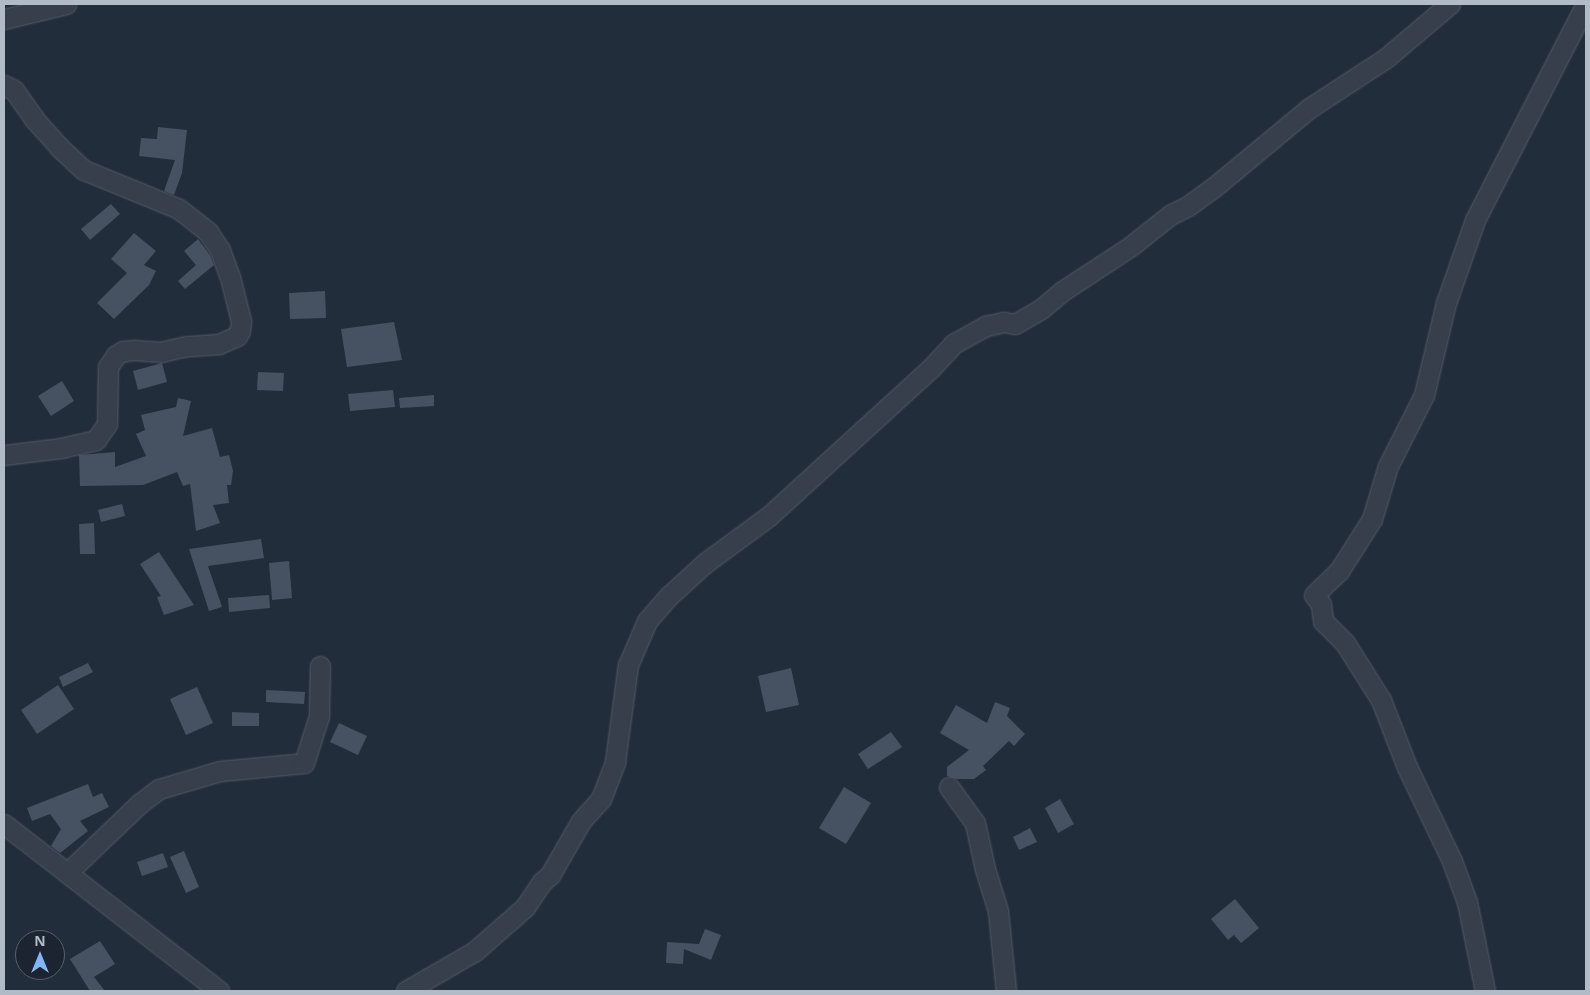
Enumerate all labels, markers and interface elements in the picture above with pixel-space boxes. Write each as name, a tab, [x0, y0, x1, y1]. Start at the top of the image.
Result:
north arrow	[15, 930, 65, 980]
text: N	[34, 931, 46, 950]

